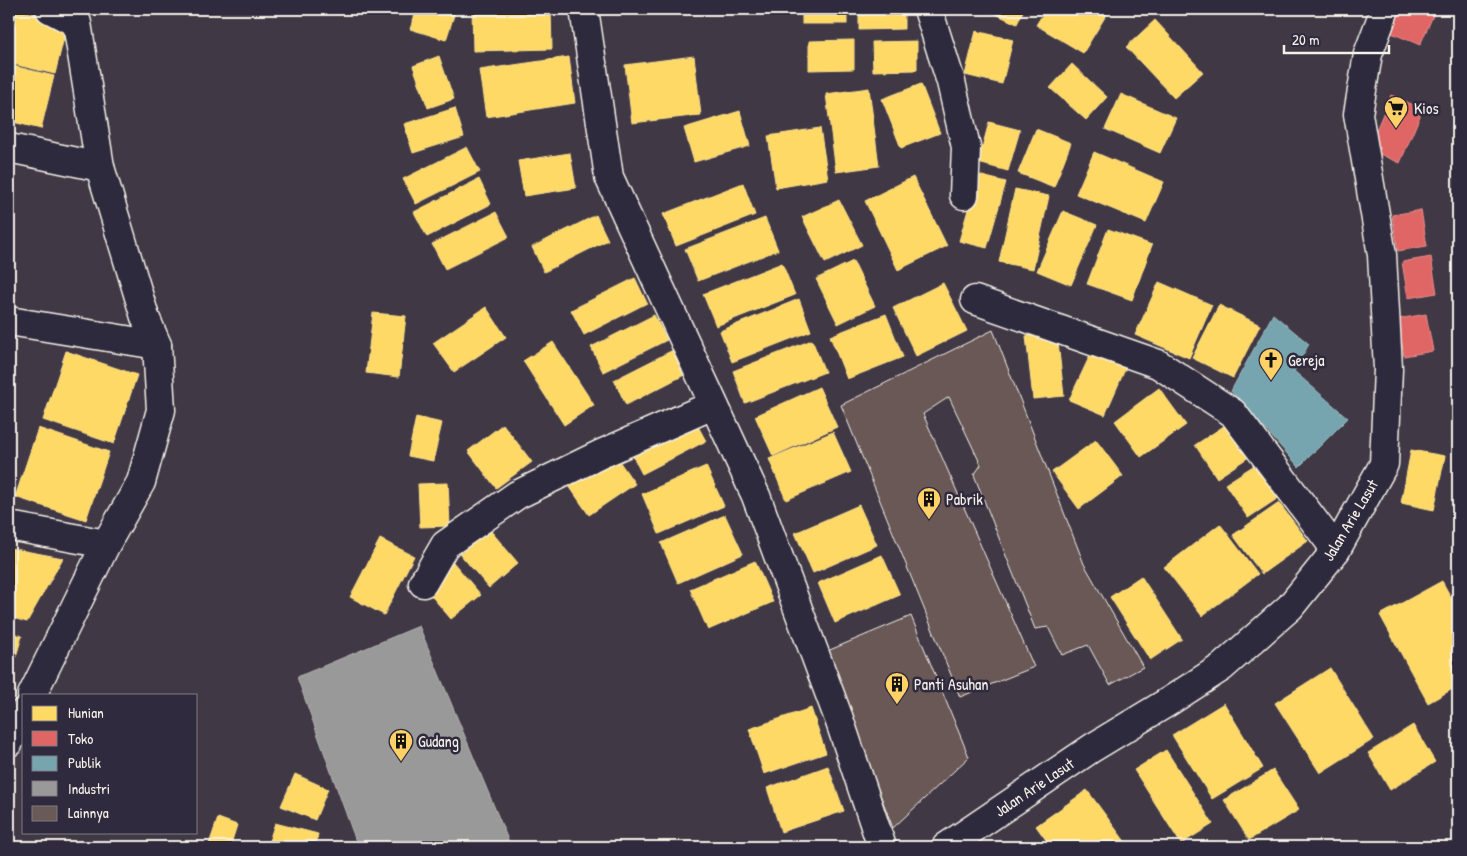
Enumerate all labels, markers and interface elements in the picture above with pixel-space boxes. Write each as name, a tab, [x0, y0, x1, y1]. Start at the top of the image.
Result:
scale bar	[1284, 22, 1390, 54]
text: 20 m	[1292, 29, 1319, 50]
supermarket icon: Kios	[1383, 95, 1409, 129]
place label: Kios	[1414, 97, 1439, 119]
church icon: Gereja	[1258, 347, 1284, 381]
place label: Gereja	[1288, 349, 1325, 371]
street label: Jalan Arie Lasut	[1317, 475, 1383, 565]
building icon: Pabrik	[916, 486, 942, 520]
place label: Pabrik	[946, 488, 983, 510]
building icon: Panti Asuhan	[884, 671, 910, 705]
place label: Panti Asuhan	[914, 673, 989, 695]
legend	[22, 694, 198, 834]
text: Hunian	[68, 702, 104, 723]
text: Toko	[68, 728, 93, 749]
building icon: Gudang	[388, 728, 414, 762]
place label: Gudang	[418, 730, 459, 752]
text: Publik	[68, 752, 101, 773]
street label: Jalan Arie Lasut	[990, 752, 1078, 822]
text: Industri	[68, 778, 110, 799]
text: Lainnya	[68, 802, 109, 823]

